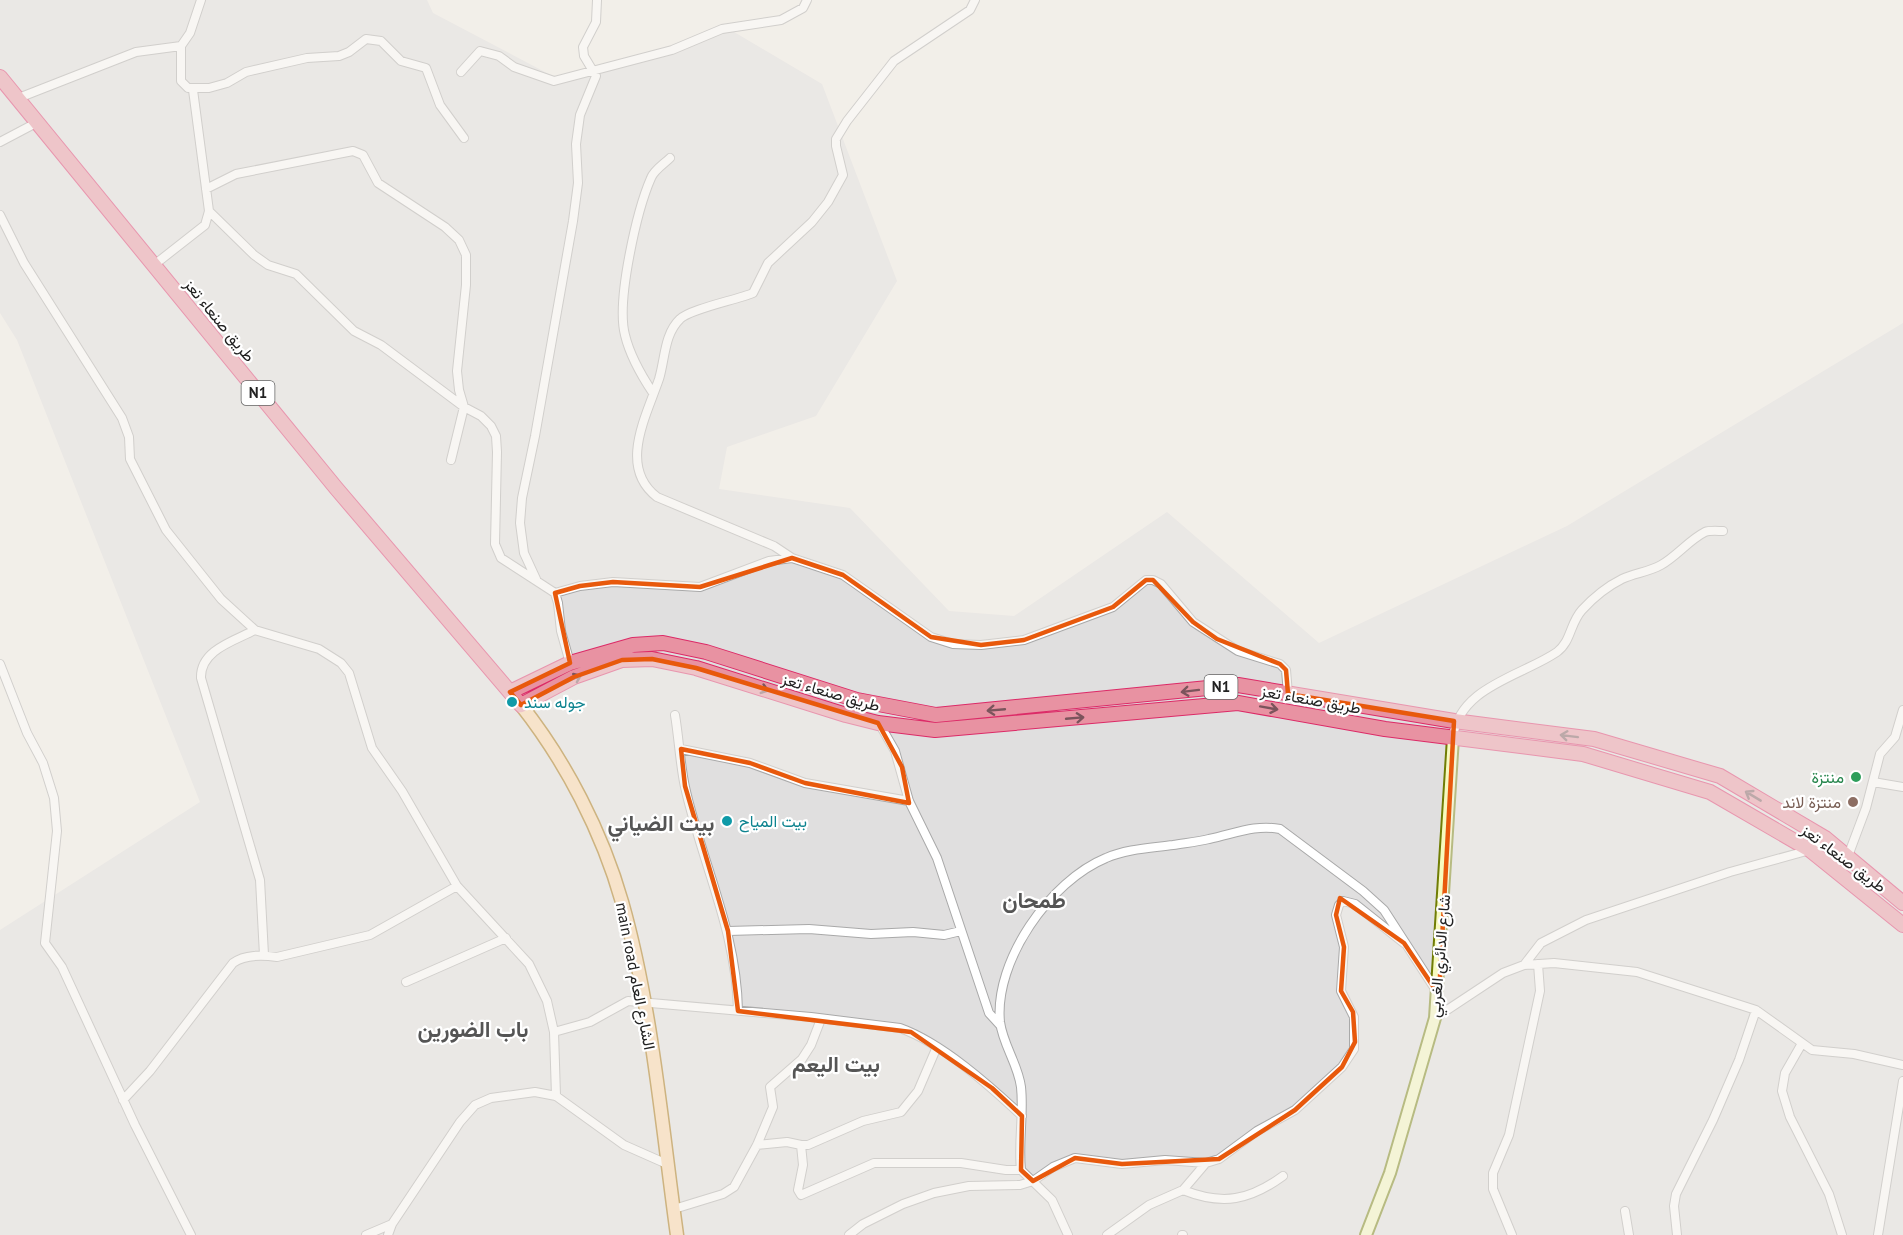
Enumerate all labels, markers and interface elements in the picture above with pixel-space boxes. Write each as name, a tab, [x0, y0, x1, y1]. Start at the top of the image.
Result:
street label: طريق صنعاء تعز	[179, 274, 260, 366]
road number: N1	[242, 381, 274, 405]
street label: طريق صنعاء تعز	[778, 668, 882, 717]
one-way arrow	[563, 672, 581, 684]
road number: N1	[1204, 675, 1238, 699]
street label: طريق صنعاء تعز	[1258, 680, 1363, 719]
one-way arrow	[750, 683, 769, 694]
one-way arrow	[1180, 686, 1200, 697]
place label: جوله سند	[524, 692, 586, 713]
marker: جوله سند	[505, 695, 519, 709]
one-way arrow	[1259, 703, 1278, 714]
one-way arrow	[986, 705, 1006, 716]
one-way arrow	[1065, 712, 1085, 723]
one-way arrow	[1560, 730, 1580, 741]
place label: منتزة	[1812, 767, 1844, 788]
marker: منتزة	[1849, 770, 1863, 784]
one-way arrow	[1745, 789, 1762, 801]
place label: منتزة لاند	[1782, 792, 1841, 813]
marker: منتزة لاند	[1846, 795, 1860, 809]
district label: بيت الضياني	[607, 809, 715, 842]
place label: بيت المياح	[739, 811, 807, 833]
marker: بيت المياح	[720, 814, 734, 828]
street label: طريق صنعاء تعز	[1796, 819, 1890, 897]
district label: طمحان	[1002, 886, 1066, 914]
street label: شارع الدائري الغربي	[1424, 894, 1458, 1019]
street label: main road الشارع العام	[610, 901, 660, 1052]
district label: باب الضورين	[417, 1015, 529, 1043]
district label: بيت اليعم	[792, 1050, 880, 1079]

